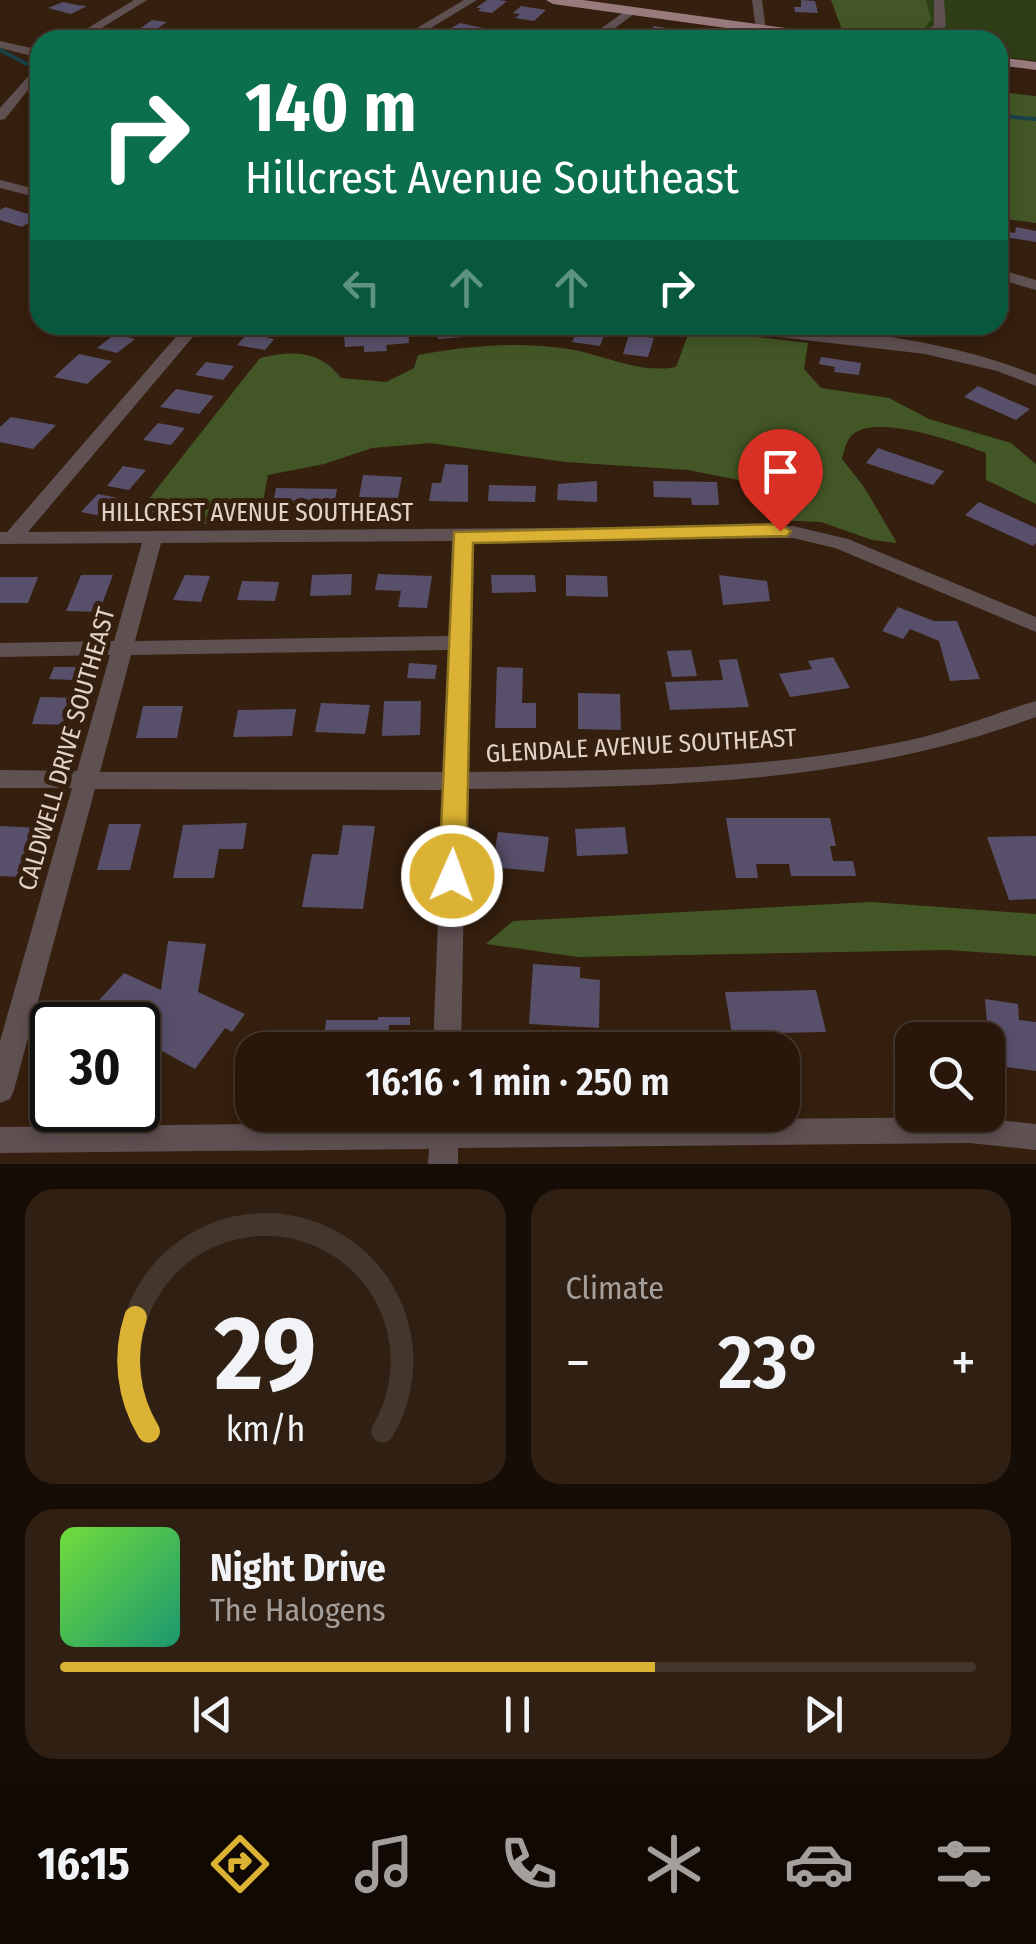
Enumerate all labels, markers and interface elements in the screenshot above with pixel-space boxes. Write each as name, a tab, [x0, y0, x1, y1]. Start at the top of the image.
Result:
text: 140 m	[245, 66, 417, 150]
icon: right	[80, 70, 210, 200]
text: Hillcrest Avenue Southeast	[245, 151, 739, 205]
icon: left	[334, 260, 389, 315]
icon: ahead	[439, 260, 494, 315]
icon: ahead	[544, 260, 599, 315]
icon: right	[649, 260, 704, 315]
pin	[738, 429, 823, 532]
icon: arrive	[753, 444, 808, 499]
street label: HILLCREST AVENUE SOUTHEAST	[101, 498, 414, 528]
street label: CALDWELL DRIVE SOUTHEAST	[12, 604, 122, 894]
street label: GLENDALE AVENUE SOUTHEAST	[485, 723, 797, 769]
position arrow	[400, 824, 504, 928]
speed limit sign: 30	[30, 1002, 160, 1132]
map controls	[895, 1022, 1005, 1132]
button: search	[895, 1022, 1005, 1132]
text: 16:16 · 1 min · 250 m	[365, 1059, 670, 1105]
text: Climate	[566, 1269, 664, 1307]
text: 29	[214, 1292, 316, 1417]
text: 23°	[718, 1318, 823, 1408]
text: −	[566, 1330, 590, 1396]
text: +	[951, 1330, 976, 1396]
text: km/h	[225, 1408, 305, 1450]
text: Night Drive	[210, 1545, 386, 1591]
text: The Halogens	[210, 1591, 386, 1629]
icon: previous	[185, 1687, 240, 1742]
icon: pause	[490, 1687, 545, 1742]
icon: next	[796, 1687, 851, 1742]
icon: directions	[205, 1829, 275, 1899]
icon: music	[349, 1829, 419, 1899]
icon: phone	[494, 1829, 564, 1899]
icon: climate	[639, 1829, 709, 1899]
icon: car	[784, 1829, 854, 1899]
icon: filters	[929, 1829, 999, 1899]
text: 16:15	[37, 1837, 130, 1891]

